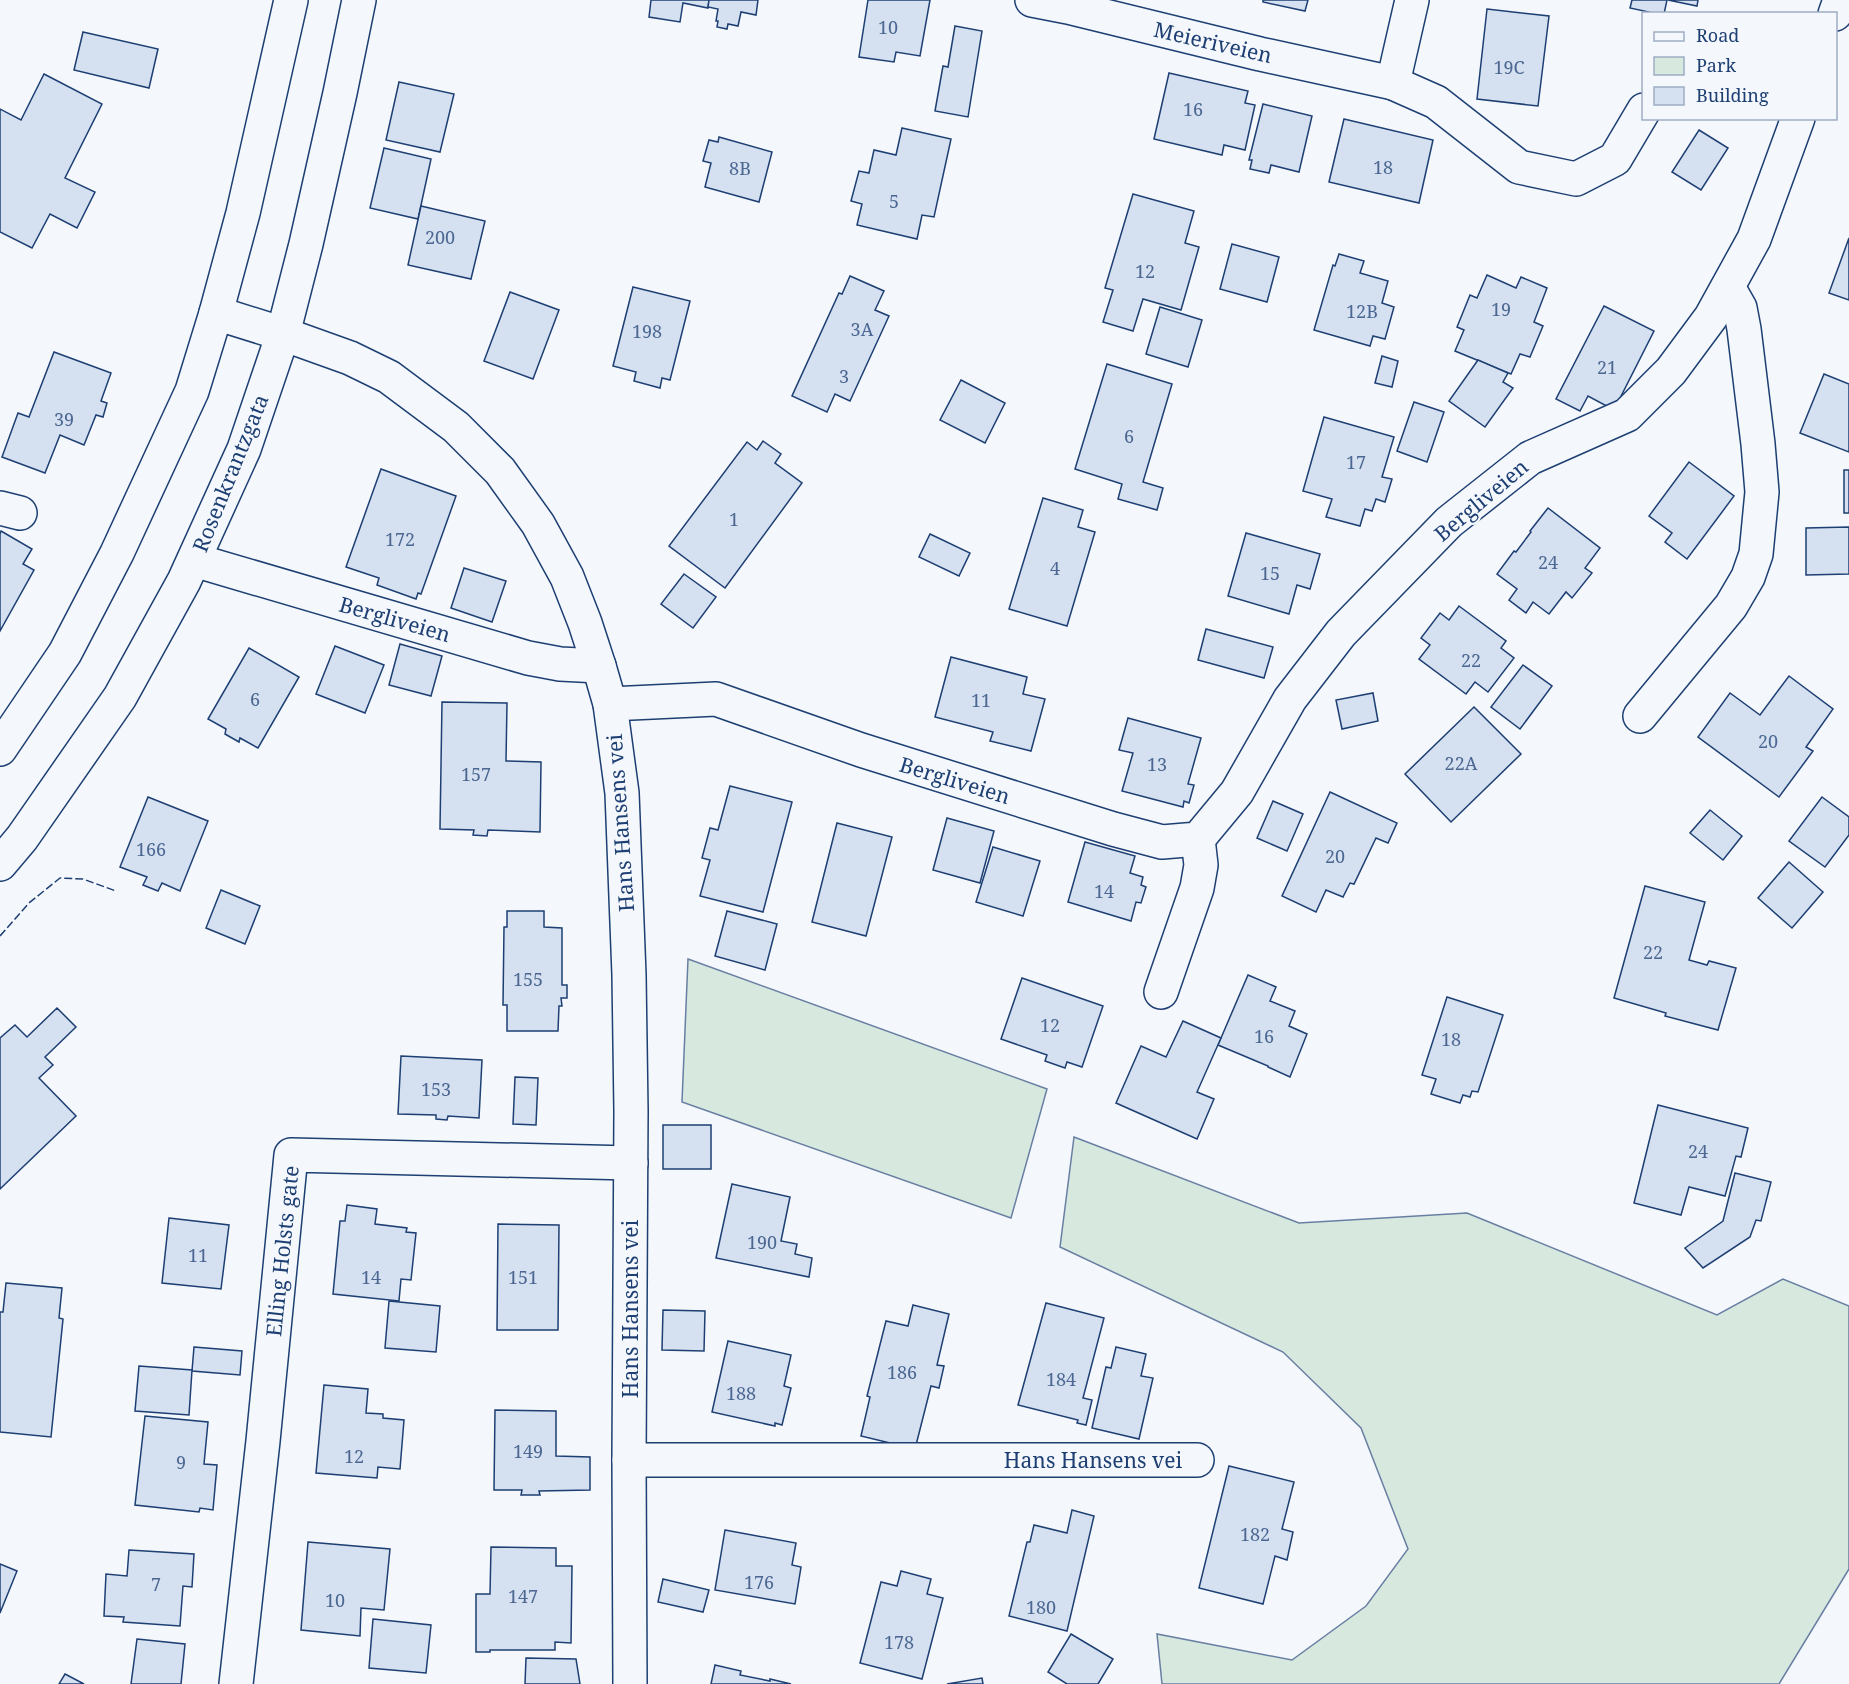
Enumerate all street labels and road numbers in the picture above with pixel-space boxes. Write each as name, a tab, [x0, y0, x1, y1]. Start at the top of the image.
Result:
street label: Meieriveien	[1151, 15, 1275, 69]
street label: Rosenkrantzgata	[186, 390, 274, 556]
street label: Bergliveien	[1428, 453, 1534, 547]
street label: Bergliveien	[336, 590, 454, 648]
street label: Hans Hansens vei	[600, 733, 640, 913]
street label: Bergliveien	[896, 750, 1014, 810]
street label: Elling Holsts gate	[259, 1164, 305, 1338]
street label: Hans Hansens vei	[616, 1220, 644, 1398]
street label: Hans Hansens vei	[1004, 1446, 1182, 1474]

